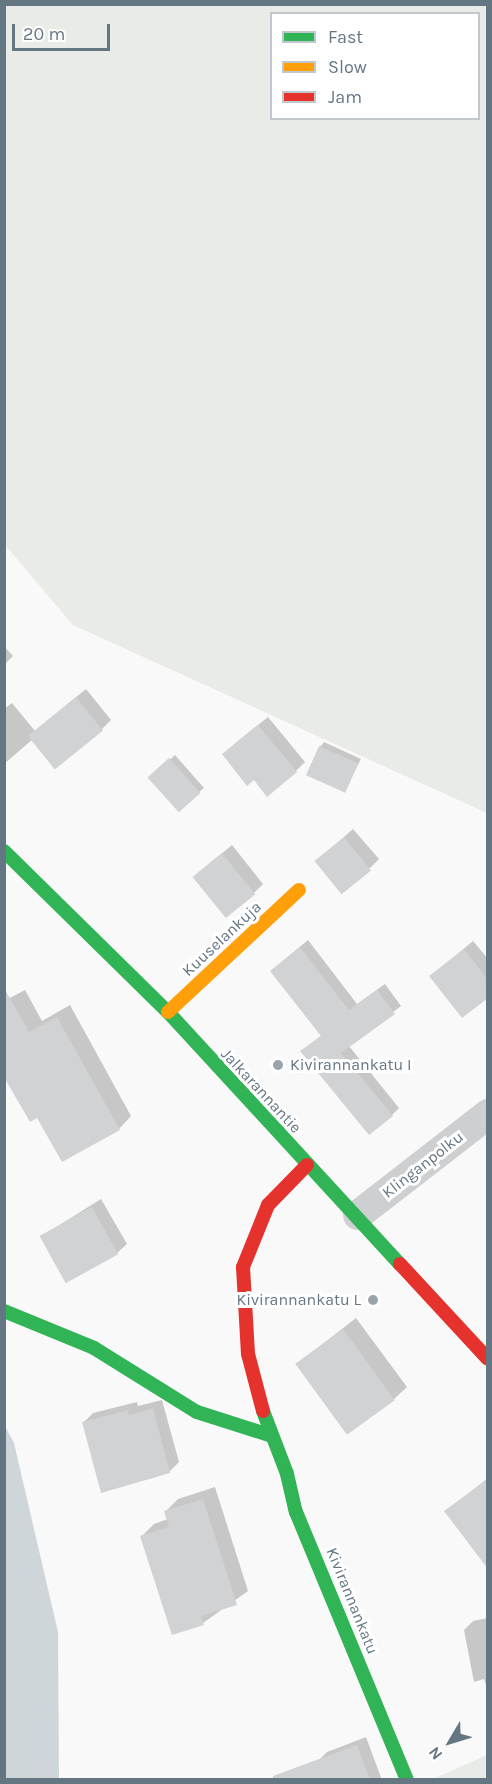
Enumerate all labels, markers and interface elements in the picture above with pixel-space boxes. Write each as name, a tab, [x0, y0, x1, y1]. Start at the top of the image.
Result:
scale bar	[15, 12, 112, 50]
legend	[270, 12, 480, 120]
text: 20 m	[23, 23, 65, 45]
text: Fast	[328, 26, 363, 48]
text: Slow	[328, 56, 367, 78]
text: Jam	[328, 86, 362, 108]
street label: Kuuselankuja	[178, 897, 266, 981]
street label: Jalkarannantie	[217, 1045, 305, 1137]
place label: Kivirannankatu I	[290, 1055, 411, 1075]
marker: Kivirannankatu I	[271, 1058, 285, 1072]
street label: Klinganpolku	[379, 1127, 467, 1203]
place label: Kivirannankatu L	[237, 1290, 361, 1310]
marker: Kivirannankatu L	[366, 1293, 380, 1307]
street label: Kivirannankatu	[322, 1545, 382, 1657]
north arrow	[420, 1712, 480, 1772]
text: N	[424, 1743, 446, 1764]

